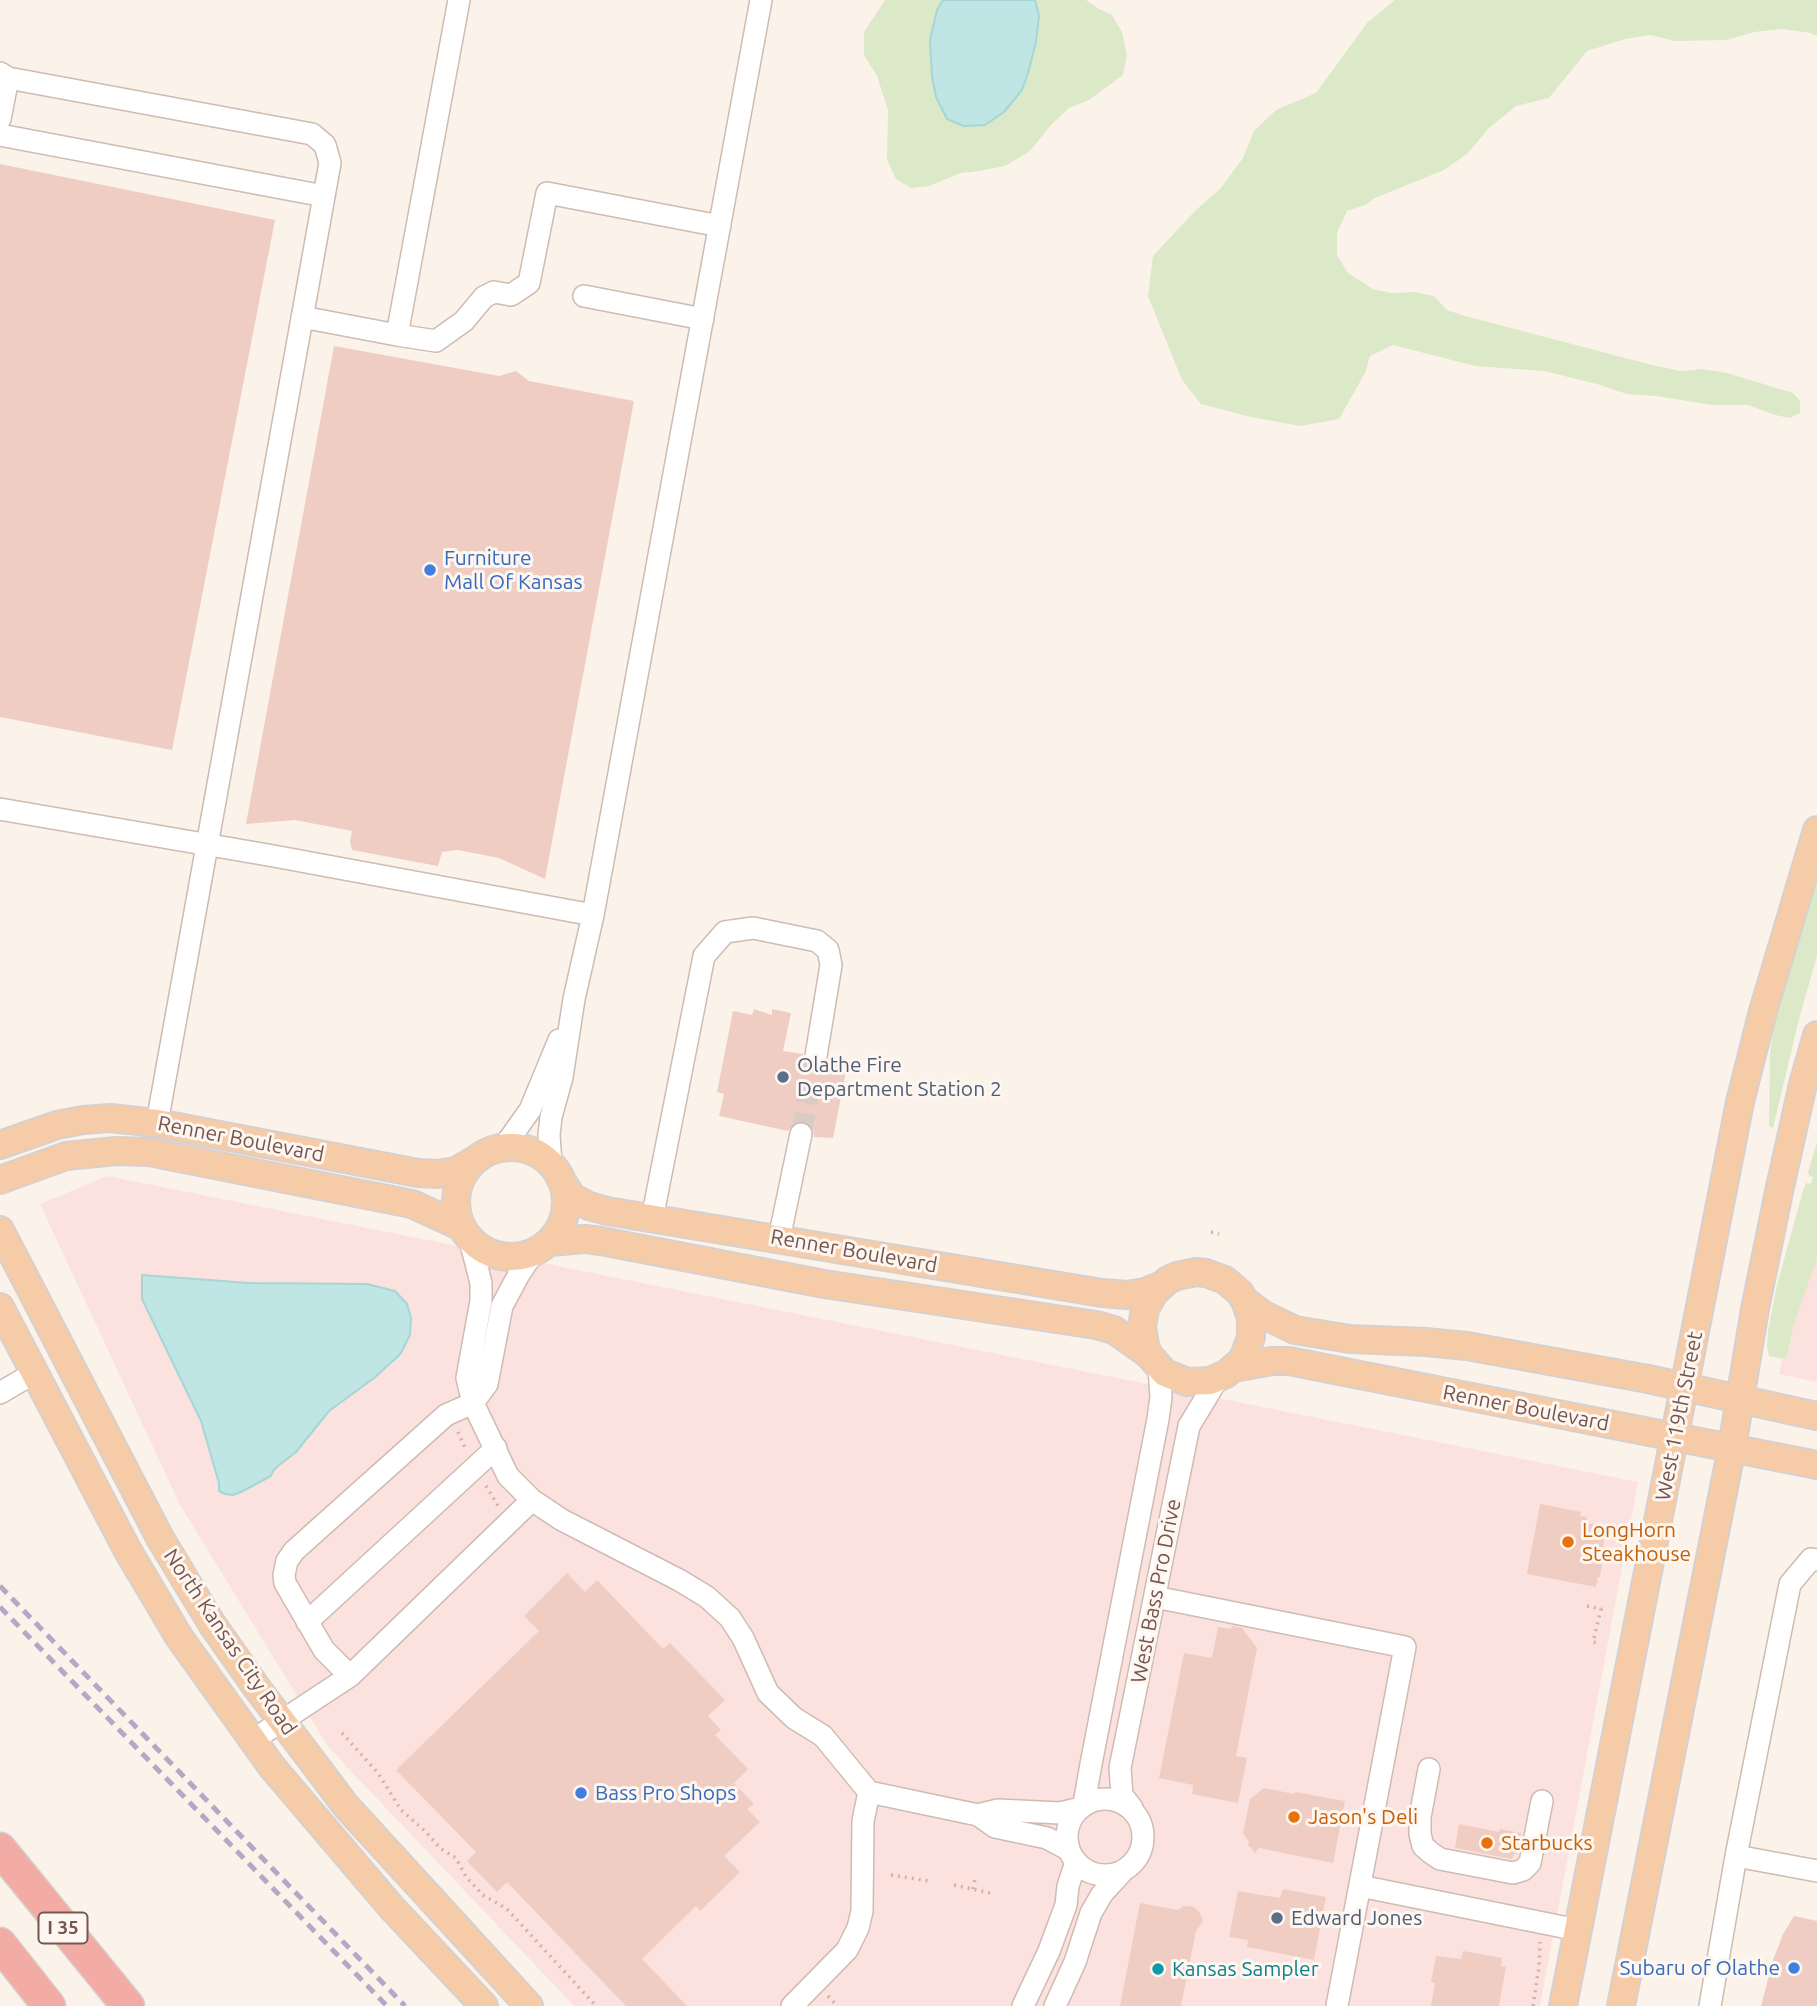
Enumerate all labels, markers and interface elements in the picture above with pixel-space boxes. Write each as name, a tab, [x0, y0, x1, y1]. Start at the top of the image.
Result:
place label: Furniture Mall Of Kansas	[444, 545, 583, 595]
marker: Furniture Mall Of Kansas	[422, 562, 438, 578]
place label: Olathe Fire Department Station 2	[797, 1052, 1002, 1102]
marker: Olathe Fire Department Station 2	[775, 1069, 791, 1085]
street label: Renner Boulevard	[156, 1111, 326, 1167]
street label: Renner Boulevard	[769, 1224, 939, 1278]
street label: West 119th Street	[1650, 1329, 1708, 1503]
street label: Renner Boulevard	[1441, 1380, 1611, 1436]
street label: West Bass Pro Drive	[1126, 1497, 1186, 1685]
place label: LongHorn Steakhouse	[1582, 1517, 1691, 1567]
marker: LongHorn Steakhouse	[1560, 1534, 1576, 1550]
street label: North Kansas City Road	[158, 1544, 302, 1740]
place label: Bass Pro Shops	[595, 1780, 736, 1806]
marker: Bass Pro Shops	[573, 1785, 589, 1801]
place label: Jason's Deli	[1308, 1804, 1418, 1830]
marker: Jason's Deli	[1286, 1809, 1302, 1825]
place label: Starbucks	[1501, 1830, 1593, 1856]
marker: Starbucks	[1479, 1835, 1495, 1851]
place label: Edward Jones	[1291, 1905, 1422, 1931]
marker: Edward Jones	[1269, 1910, 1285, 1926]
road number: I 35	[38, 1912, 88, 1944]
place label: Subaru of Olathe	[1620, 1955, 1780, 1981]
place label: Kansas Sampler	[1172, 1956, 1319, 1982]
marker: Subaru of Olathe	[1786, 1960, 1802, 1976]
marker: Kansas Sampler	[1150, 1961, 1166, 1977]

